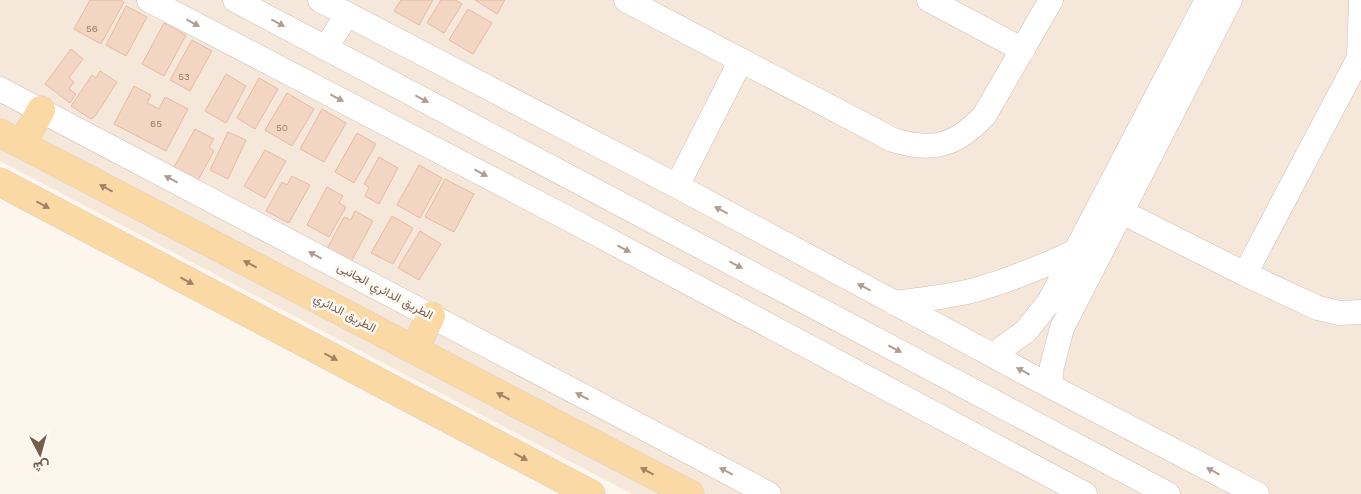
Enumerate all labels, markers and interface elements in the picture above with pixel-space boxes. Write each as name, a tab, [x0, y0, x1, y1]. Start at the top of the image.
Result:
one-way arrow	[185, 19, 200, 27]
one-way arrow	[271, 19, 285, 27]
house number: 56	[86, 23, 98, 34]
house number: 53	[178, 71, 190, 82]
one-way arrow	[329, 94, 344, 102]
one-way arrow	[415, 95, 429, 103]
house number: 65	[150, 118, 162, 129]
house number: 50	[276, 122, 288, 133]
one-way arrow	[473, 169, 488, 177]
one-way arrow	[164, 175, 178, 183]
one-way arrow	[99, 184, 113, 193]
one-way arrow	[36, 201, 50, 209]
one-way arrow	[714, 206, 728, 214]
one-way arrow	[617, 245, 632, 253]
one-way arrow	[308, 250, 322, 259]
one-way arrow	[243, 260, 257, 268]
street label: الطريق الدائري الجانبى	[335, 260, 435, 322]
one-way arrow	[728, 261, 743, 269]
one-way arrow	[180, 277, 194, 285]
one-way arrow	[857, 283, 872, 291]
street label: الطريق الدائري	[311, 291, 379, 335]
one-way arrow	[887, 345, 902, 353]
one-way arrow	[324, 352, 337, 361]
one-way arrow	[1016, 367, 1030, 376]
one-way arrow	[576, 391, 589, 400]
one-way arrow	[495, 392, 510, 400]
north arrow	[15, 429, 65, 479]
one-way arrow	[513, 453, 528, 461]
text: ش	[32, 457, 51, 476]
one-way arrow	[639, 467, 654, 475]
one-way arrow	[719, 467, 733, 475]
one-way arrow	[1206, 467, 1221, 475]

